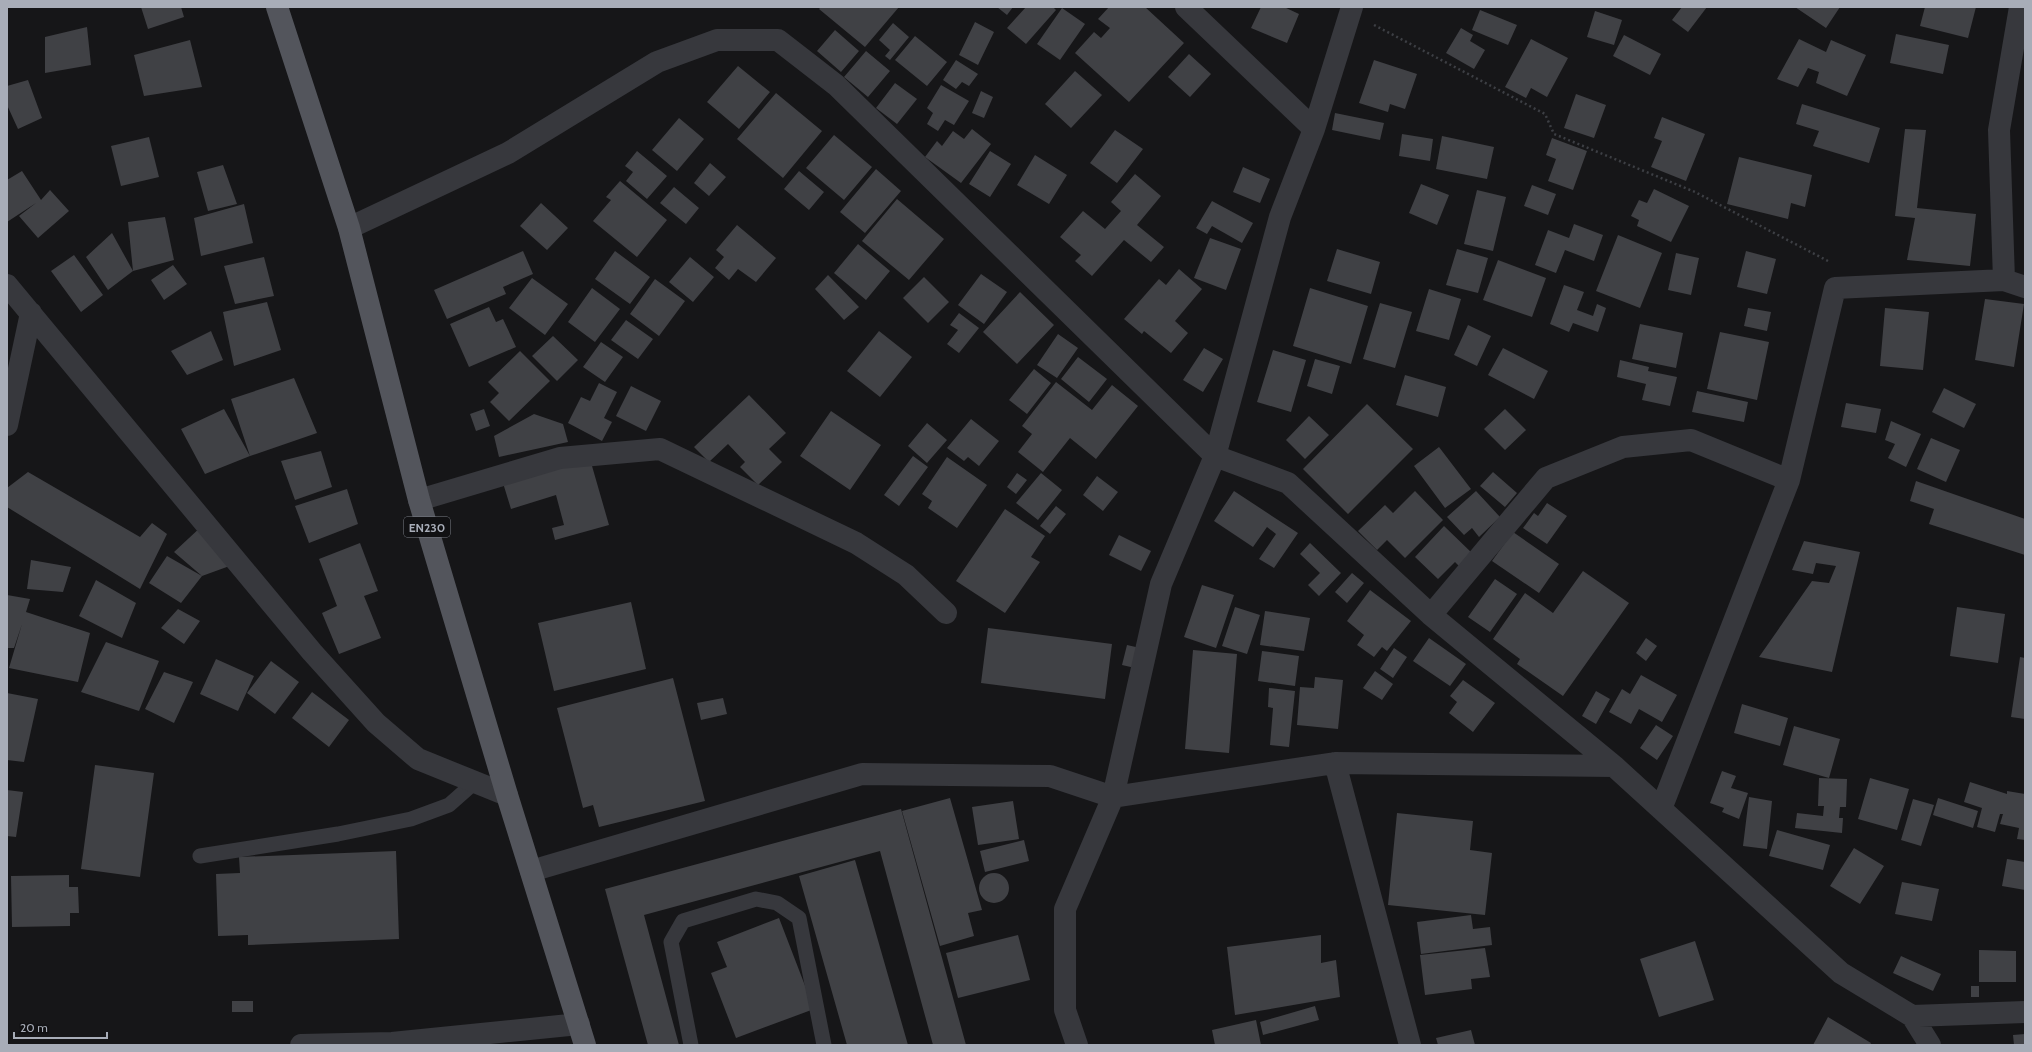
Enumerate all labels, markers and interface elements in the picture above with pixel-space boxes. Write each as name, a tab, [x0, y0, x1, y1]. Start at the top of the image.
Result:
road number: EN230	[404, 517, 450, 537]
scale bar	[14, 1014, 107, 1040]
text: 20 m	[20, 1020, 48, 1035]

